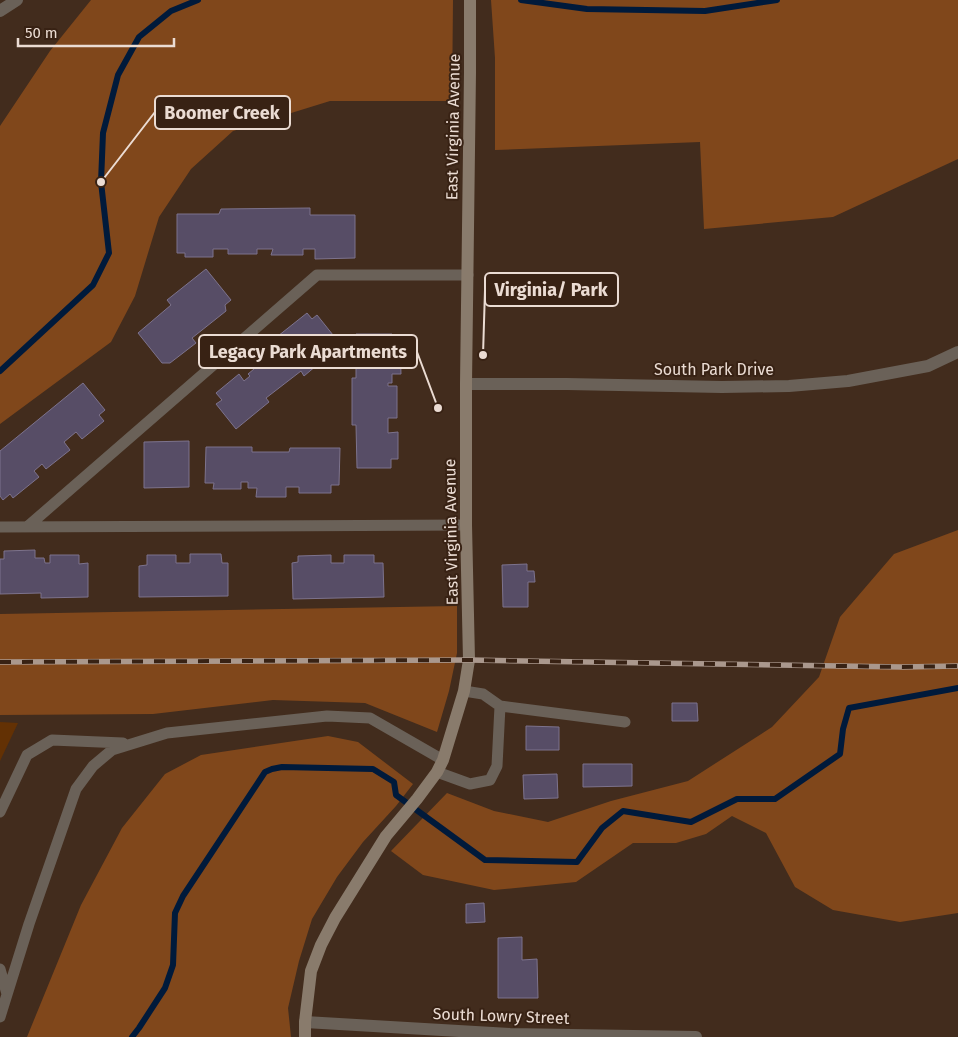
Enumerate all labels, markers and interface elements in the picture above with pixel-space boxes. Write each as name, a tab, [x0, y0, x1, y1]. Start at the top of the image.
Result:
scale bar	[18, 15, 174, 47]
text: 50 m	[25, 24, 58, 42]
street label: East Virginia Avenue	[442, 54, 464, 200]
callout: Boomer Creek	[155, 96, 290, 129]
text: Boomer Creek	[164, 102, 281, 124]
callout: Virginia/ Park	[485, 273, 618, 306]
text: Virginia/ Park	[493, 279, 609, 301]
callout: Legacy Park Apartments	[199, 335, 417, 368]
text: Legacy Park Apartments	[209, 341, 407, 363]
street label: South Park Drive	[654, 360, 774, 379]
street label: East Virginia Avenue	[440, 459, 462, 605]
street label: South Lowry Street	[432, 1004, 570, 1028]

